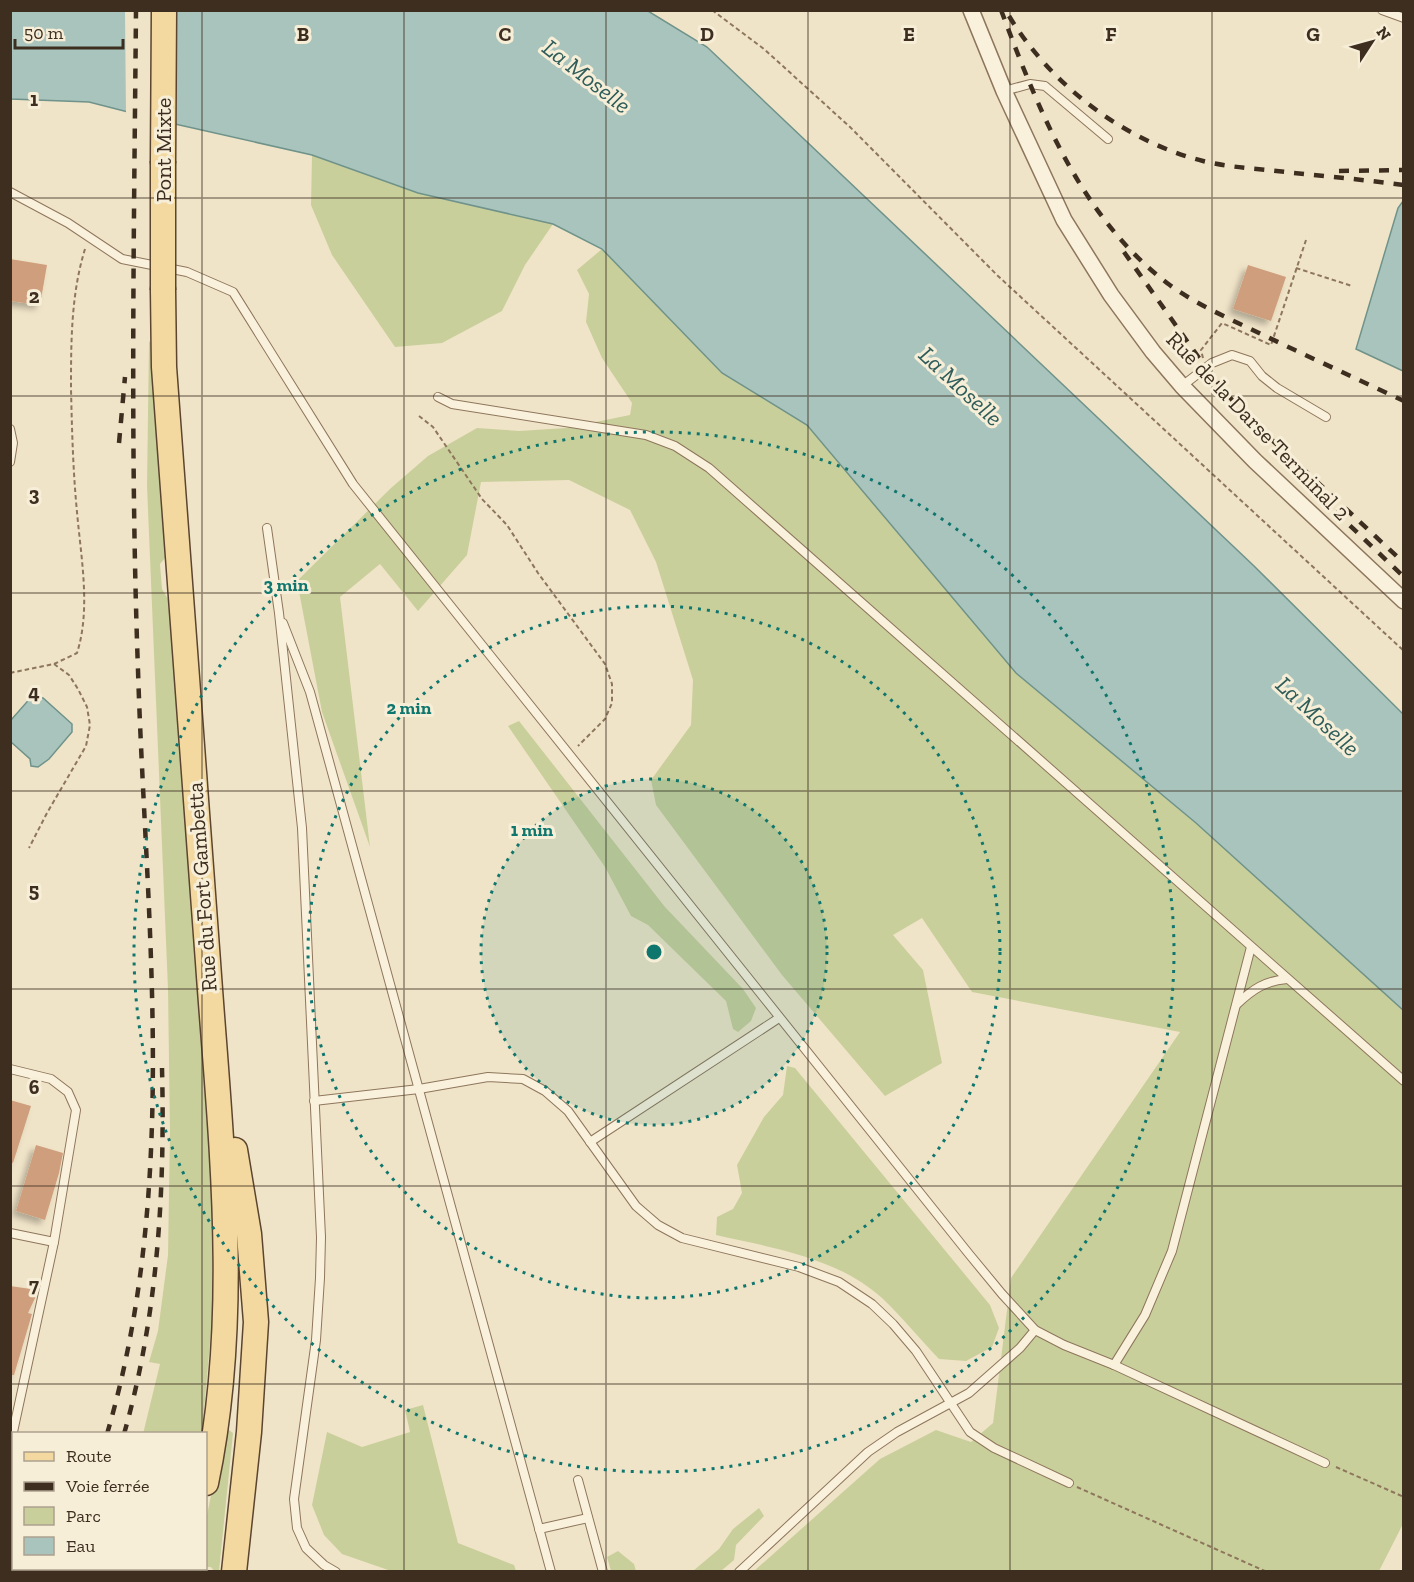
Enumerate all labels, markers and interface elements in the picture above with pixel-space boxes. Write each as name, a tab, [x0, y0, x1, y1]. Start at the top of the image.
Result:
scale bar	[15, 12, 123, 50]
north arrow	[1342, 12, 1402, 72]
text: 50 m	[24, 22, 64, 44]
text: B	[297, 22, 309, 46]
text: C	[499, 22, 512, 46]
text: D	[700, 22, 714, 46]
text: E	[903, 22, 915, 46]
text: F	[1105, 22, 1117, 46]
text: G	[1306, 22, 1320, 46]
text: N	[1372, 23, 1395, 44]
water label: La Moselle	[537, 33, 637, 119]
text: 1	[30, 87, 38, 111]
street label: Pont Mixte	[150, 98, 177, 202]
text: 2	[29, 284, 40, 308]
street label: Rue de la Darse Terminal 2	[1161, 326, 1355, 526]
water label: La Moselle	[913, 340, 1009, 432]
text: 3	[29, 482, 40, 506]
text: 3 min	[264, 574, 309, 596]
water label: La Moselle	[1270, 670, 1366, 762]
text: 4	[28, 680, 40, 704]
text: 2 min	[387, 697, 432, 719]
street label: Rue du Fort Gambetta	[181, 781, 223, 993]
text: 1 min	[511, 819, 554, 841]
text: 5	[29, 878, 39, 902]
centre of rings	[644, 942, 664, 962]
text: 6	[29, 1075, 40, 1099]
text: 7	[29, 1273, 39, 1297]
legend	[12, 1432, 207, 1570]
text: Route	[66, 1445, 111, 1467]
text: Voie ferrée	[65, 1475, 149, 1497]
text: Parc	[66, 1505, 101, 1527]
text: Eau	[66, 1535, 95, 1557]

